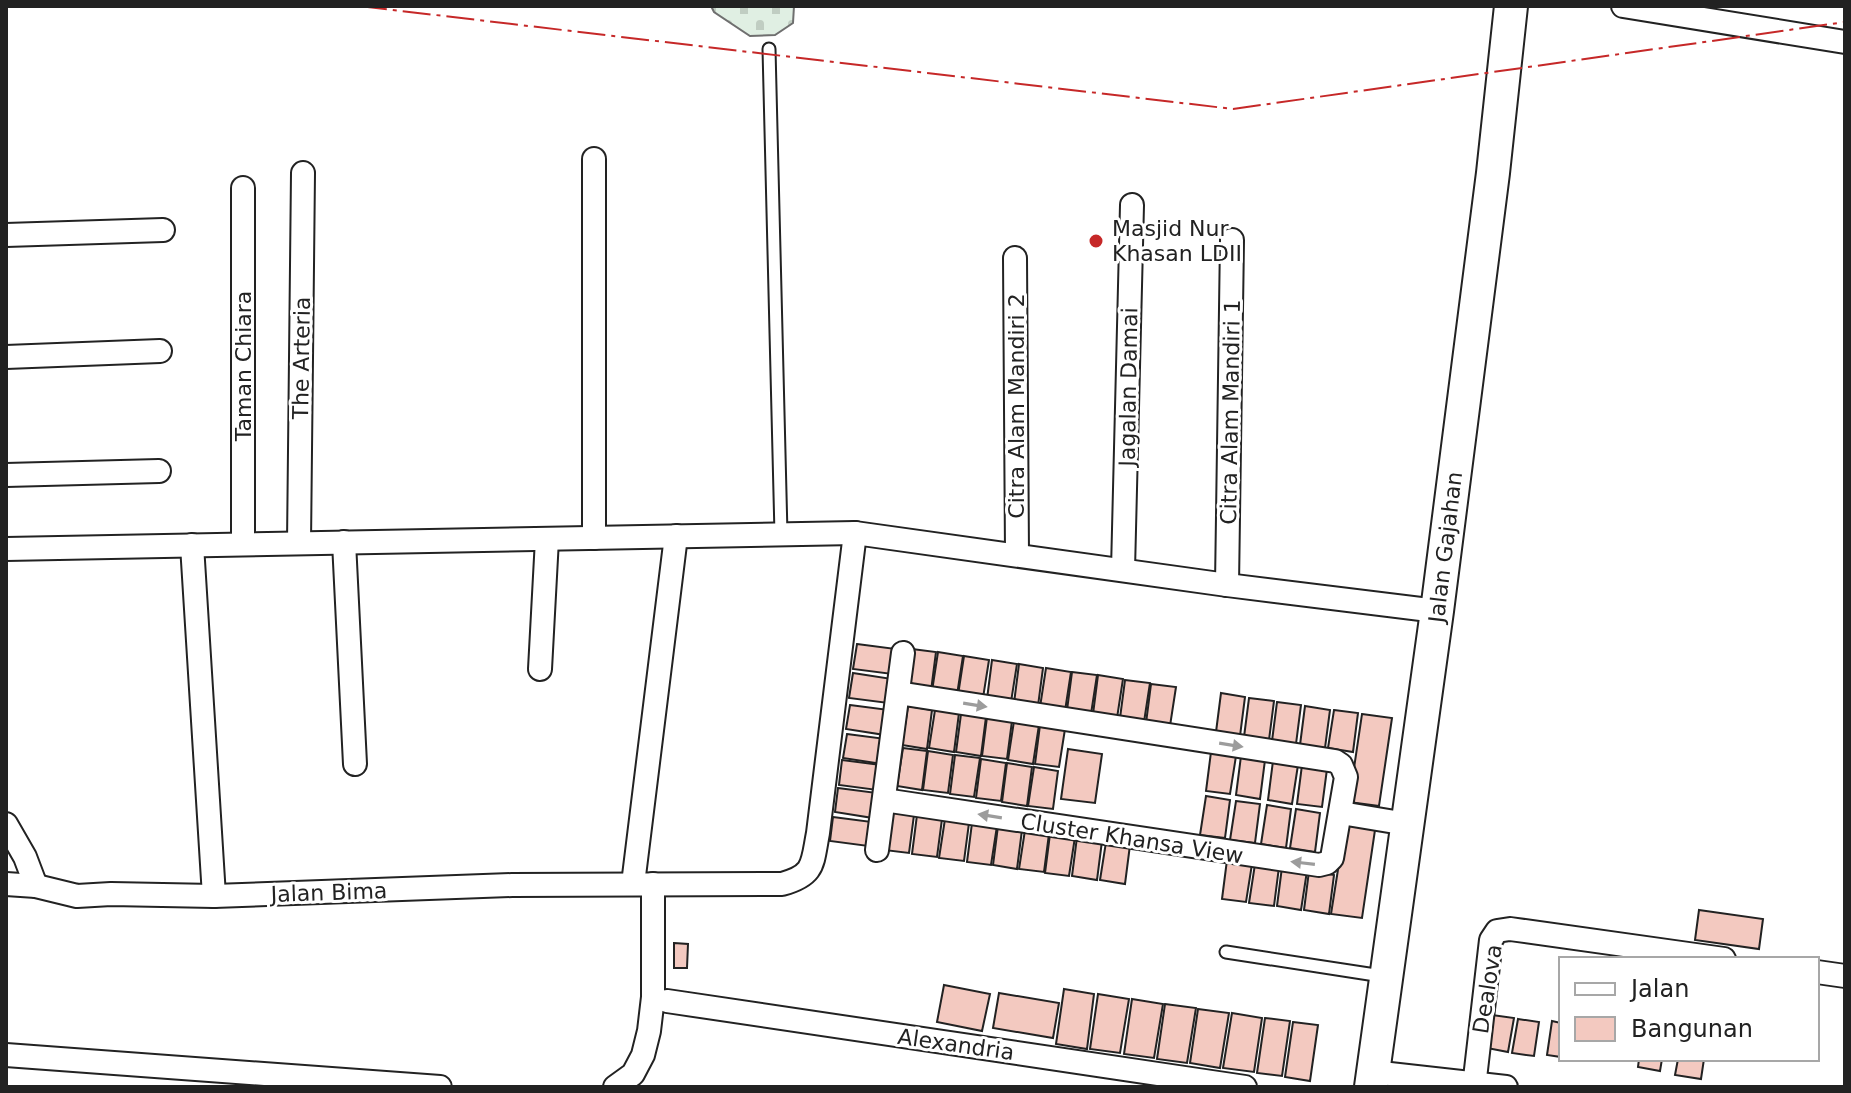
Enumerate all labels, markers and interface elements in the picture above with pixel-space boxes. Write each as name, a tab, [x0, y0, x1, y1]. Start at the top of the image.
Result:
place label: Masjid Nur Khasan LDII	[1112, 216, 1242, 266]
marker: Masjid Nur Khasan LDII	[1087, 232, 1105, 250]
street label: Taman Chiara	[231, 291, 256, 442]
street label: Citra Alam Mandiri 2	[1004, 293, 1029, 519]
street label: The Arteria	[288, 296, 315, 421]
street label: Citra Alam Mandiri 1	[1216, 299, 1245, 525]
street label: Jagalan Damai	[1115, 307, 1142, 469]
street label: Jalan Gajahan	[1424, 470, 1467, 626]
one-way arrow	[962, 699, 987, 711]
one-way arrow	[1219, 739, 1244, 752]
street label: Cluster Khansa View	[1019, 809, 1245, 868]
one-way arrow	[977, 810, 1002, 822]
one-way arrow	[1290, 857, 1315, 870]
street label: Jalan Bima	[268, 878, 388, 907]
street label: Dealova	[1468, 943, 1507, 1035]
legend	[1559, 957, 1819, 1061]
text: Jalan	[1629, 975, 1689, 1003]
text: Bangunan	[1631, 1015, 1753, 1043]
street label: Alexandria	[896, 1024, 1016, 1065]

